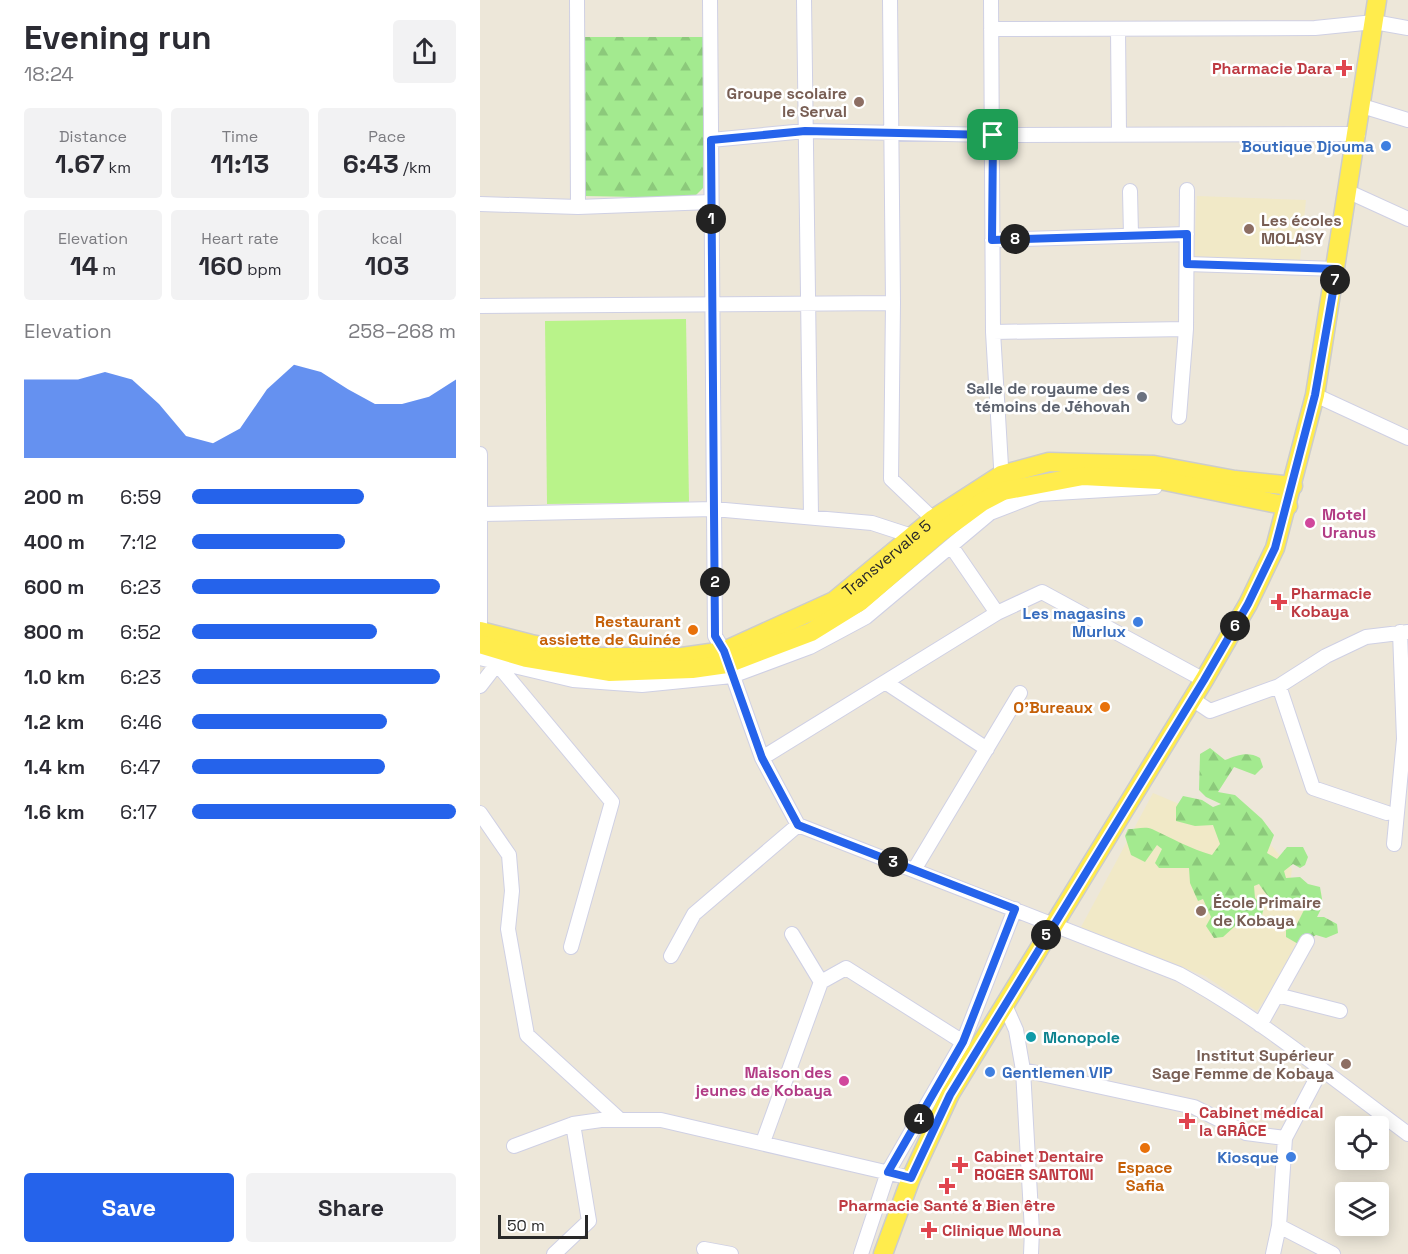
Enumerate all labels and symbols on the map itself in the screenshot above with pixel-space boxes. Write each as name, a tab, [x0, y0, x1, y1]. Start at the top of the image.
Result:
place label: Pharmacie Dara	[1212, 58, 1332, 79]
marker: Pharmacie Dara	[1337, 61, 1351, 75]
place label: Groupe scolaire le Serval	[727, 83, 847, 122]
marker: Groupe scolaire le Serval	[852, 95, 866, 109]
pin	[967, 109, 1018, 160]
place label: Boutique Djouma	[1241, 136, 1374, 157]
marker: Boutique Djouma	[1379, 139, 1393, 153]
pin: 1	[696, 204, 726, 234]
place label: Les écoles MOLASY	[1261, 210, 1342, 249]
marker: Les écoles MOLASY	[1242, 222, 1256, 236]
pin: 8	[1000, 224, 1030, 254]
pin: 7	[1320, 265, 1350, 295]
place label: Salle de royaume des témoins de Jéhovah	[966, 378, 1130, 417]
marker: Salle de royaume des témoins de Jéhovah	[1135, 390, 1149, 404]
place label: Motel Uranus	[1322, 504, 1376, 543]
street label: Transvervale 5	[837, 515, 935, 601]
marker: Motel Uranus	[1303, 516, 1317, 530]
pin: 2	[700, 567, 730, 597]
place label: Pharmacie Kobaya	[1291, 583, 1372, 622]
marker: Pharmacie Kobaya	[1272, 595, 1286, 609]
place label: Les magasins Murlux	[1023, 603, 1127, 642]
place label: Restaurant assiette de Guinée	[539, 611, 681, 650]
pin: 6	[1220, 611, 1250, 641]
marker: Les magasins Murlux	[1131, 615, 1145, 629]
marker: Restaurant assiette de Guinée	[686, 623, 700, 637]
place label: O'Bureaux	[1013, 697, 1094, 718]
marker: O'Bureaux	[1098, 700, 1112, 714]
pin: 3	[878, 847, 908, 877]
place label: École Primaire de Kobaya	[1213, 892, 1321, 931]
marker: École Primaire de Kobaya	[1194, 904, 1208, 918]
pin: 5	[1031, 920, 1061, 950]
place label: Monopole	[1043, 1027, 1120, 1048]
marker: Monopole	[1024, 1030, 1038, 1044]
place label: Institut Supérieur Sage Femme de Kobaya	[1152, 1045, 1334, 1084]
marker: Institut Supérieur Sage Femme de Kobaya	[1339, 1057, 1353, 1071]
place label: Maison des jeunes de Kobaya	[695, 1062, 832, 1101]
place label: Gentlemen VIP	[1002, 1062, 1113, 1083]
marker: Gentlemen VIP	[983, 1065, 997, 1079]
marker: Maison des jeunes de Kobaya	[837, 1074, 851, 1088]
place label: Cabinet médical la GRÂCE	[1199, 1102, 1323, 1141]
pin: 4	[904, 1104, 934, 1134]
marker: Cabinet médical la GRÂCE	[1180, 1114, 1194, 1128]
marker: Espace Safia	[1138, 1141, 1152, 1155]
place label: Cabinet Dentaire ROGER SANTONI	[974, 1146, 1104, 1185]
place label: Kiosque	[1217, 1147, 1279, 1168]
marker: Kiosque	[1284, 1150, 1298, 1164]
marker: Cabinet Dentaire ROGER SANTONI	[951, 1156, 969, 1174]
place label: Espace Safia	[1117, 1157, 1173, 1196]
marker: Pharmacie Santé & Bien être	[940, 1179, 954, 1193]
place label: Pharmacie Santé & Bien être	[839, 1195, 1055, 1216]
scale bar	[498, 1212, 588, 1240]
place label: Clinique Mouna	[942, 1220, 1061, 1241]
marker: Clinique Mouna	[920, 1221, 938, 1239]

